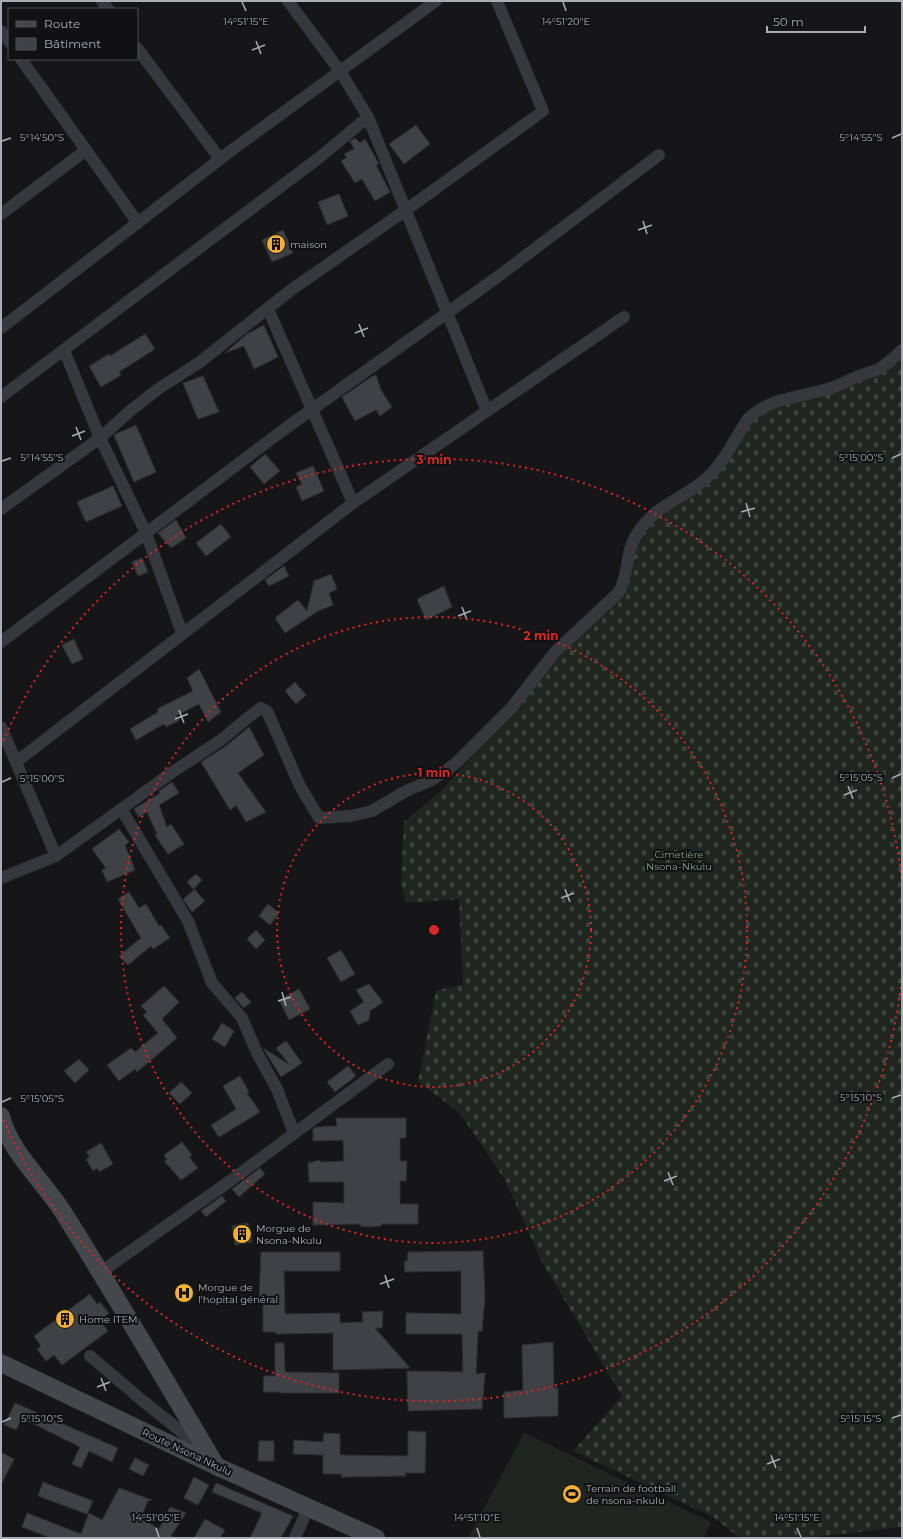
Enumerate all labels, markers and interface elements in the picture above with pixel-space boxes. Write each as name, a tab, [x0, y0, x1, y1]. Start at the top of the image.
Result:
legend	[8, 8, 138, 60]
scale bar	[767, 8, 865, 34]
text: 50 m	[773, 14, 804, 29]
text: 14°51'15"E	[223, 15, 269, 28]
text: 14°51'20"E	[542, 15, 591, 28]
text: Route	[44, 16, 80, 31]
text: Bâtiment	[44, 36, 101, 51]
text: 5°14'50"S	[20, 131, 64, 144]
text: 5°14'55"S	[839, 131, 883, 144]
building icon: maison	[265, 233, 287, 255]
place label: maison	[290, 238, 327, 251]
text: 5°14'55"S	[20, 451, 64, 464]
text: 5°15'00"S	[839, 451, 883, 464]
text: 3 min	[416, 452, 452, 467]
text: 2 min	[524, 628, 558, 643]
text: 1 min	[418, 765, 450, 780]
text: 5°15'05"S	[839, 771, 883, 784]
text: 5°15'00"S	[20, 772, 64, 785]
park label: Cimetière Nsona-Nkulu	[646, 848, 712, 873]
centre of rings	[427, 923, 441, 937]
text: 5°15'10"S	[840, 1091, 882, 1104]
text: 5°15'05"S	[20, 1092, 64, 1105]
place label: Morgue de Nsona-Nkulu	[256, 1222, 322, 1247]
building icon: Morgue de Nsona-Nkulu	[231, 1223, 253, 1245]
place label: Morgue de l'hopital général	[198, 1281, 278, 1306]
hospital icon: Morgue de l'hopital général	[173, 1282, 195, 1304]
building icon: Home ITEM	[54, 1308, 76, 1330]
place label: Home ITEM	[79, 1313, 138, 1326]
text: 5°15'10"S	[21, 1412, 63, 1425]
text: 5°15'15"S	[840, 1412, 882, 1425]
street label: Route Nsona Nkulu	[140, 1426, 234, 1478]
place label: Terrain de football de nsona-nkulu	[586, 1482, 676, 1507]
sports icon: Terrain de football de nsona-nkulu	[561, 1483, 583, 1505]
text: 14°51'05"E	[132, 1511, 180, 1524]
text: 14°51'10"E	[454, 1511, 501, 1524]
text: 14°51'15"E	[774, 1511, 820, 1524]

